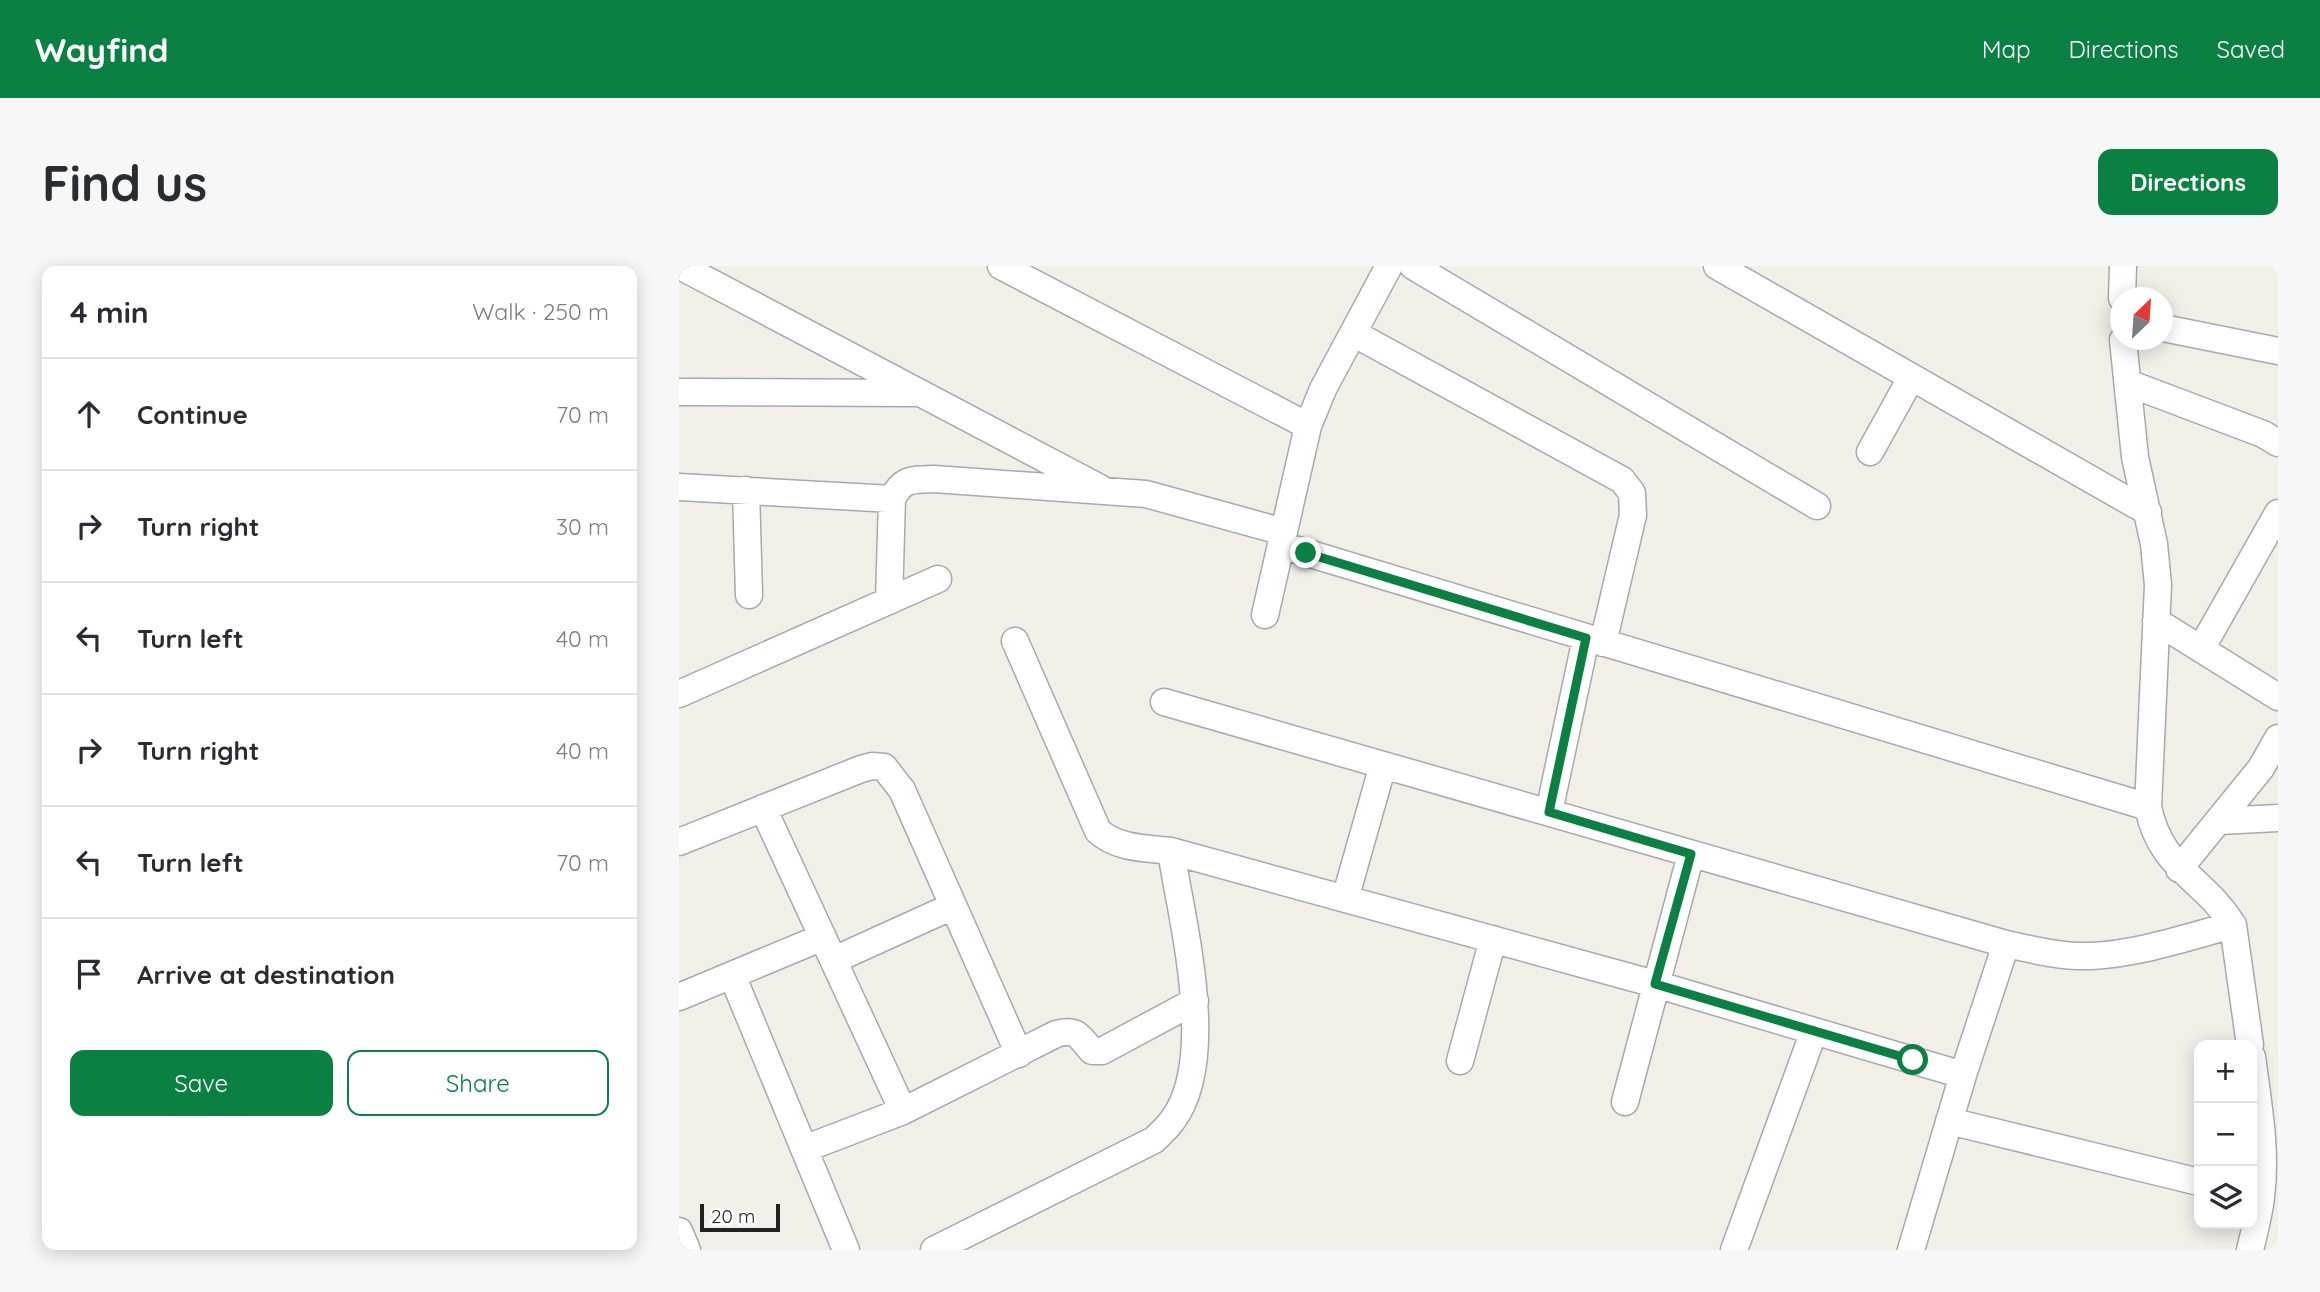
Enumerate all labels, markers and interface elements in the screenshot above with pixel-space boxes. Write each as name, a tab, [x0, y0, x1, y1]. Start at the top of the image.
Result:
text: Wayfind	[35, 29, 169, 70]
text: Map	[1982, 34, 2031, 64]
text: Directions	[2069, 34, 2179, 64]
text: Saved	[2217, 34, 2285, 64]
button: Directions	[2098, 149, 2278, 215]
text: Find us	[42, 152, 207, 213]
north arrow	[2110, 287, 2173, 350]
text: 4 min	[70, 293, 149, 331]
text: Walk · 250 m	[472, 297, 609, 326]
icon: ahead	[70, 395, 108, 433]
text: Continue	[137, 398, 248, 431]
text: 70 m	[556, 400, 609, 429]
icon: right	[70, 507, 108, 545]
text: Turn right	[137, 510, 259, 543]
text: 30 m	[556, 512, 609, 541]
route end	[1290, 537, 1321, 568]
icon: left	[70, 619, 108, 657]
text: Turn left	[137, 622, 244, 655]
text: 40 m	[556, 624, 609, 653]
icon: right	[70, 731, 108, 769]
text: Turn right	[137, 734, 259, 767]
text: 40 m	[556, 736, 609, 765]
icon: left	[70, 843, 108, 881]
text: Turn left	[137, 846, 244, 879]
text: 70 m	[556, 848, 609, 877]
icon: arrive	[70, 955, 108, 993]
text: Arrive at destination	[137, 958, 395, 991]
map controls	[2194, 1040, 2257, 1229]
button: +	[2194, 1040, 2257, 1103]
route start	[1897, 1044, 1928, 1075]
button: Save	[70, 1050, 333, 1116]
button: Share	[347, 1050, 609, 1116]
button: −	[2194, 1103, 2257, 1166]
button: layers	[2194, 1166, 2257, 1229]
scale bar	[700, 1201, 781, 1233]
text: 20 m	[711, 1204, 755, 1228]

